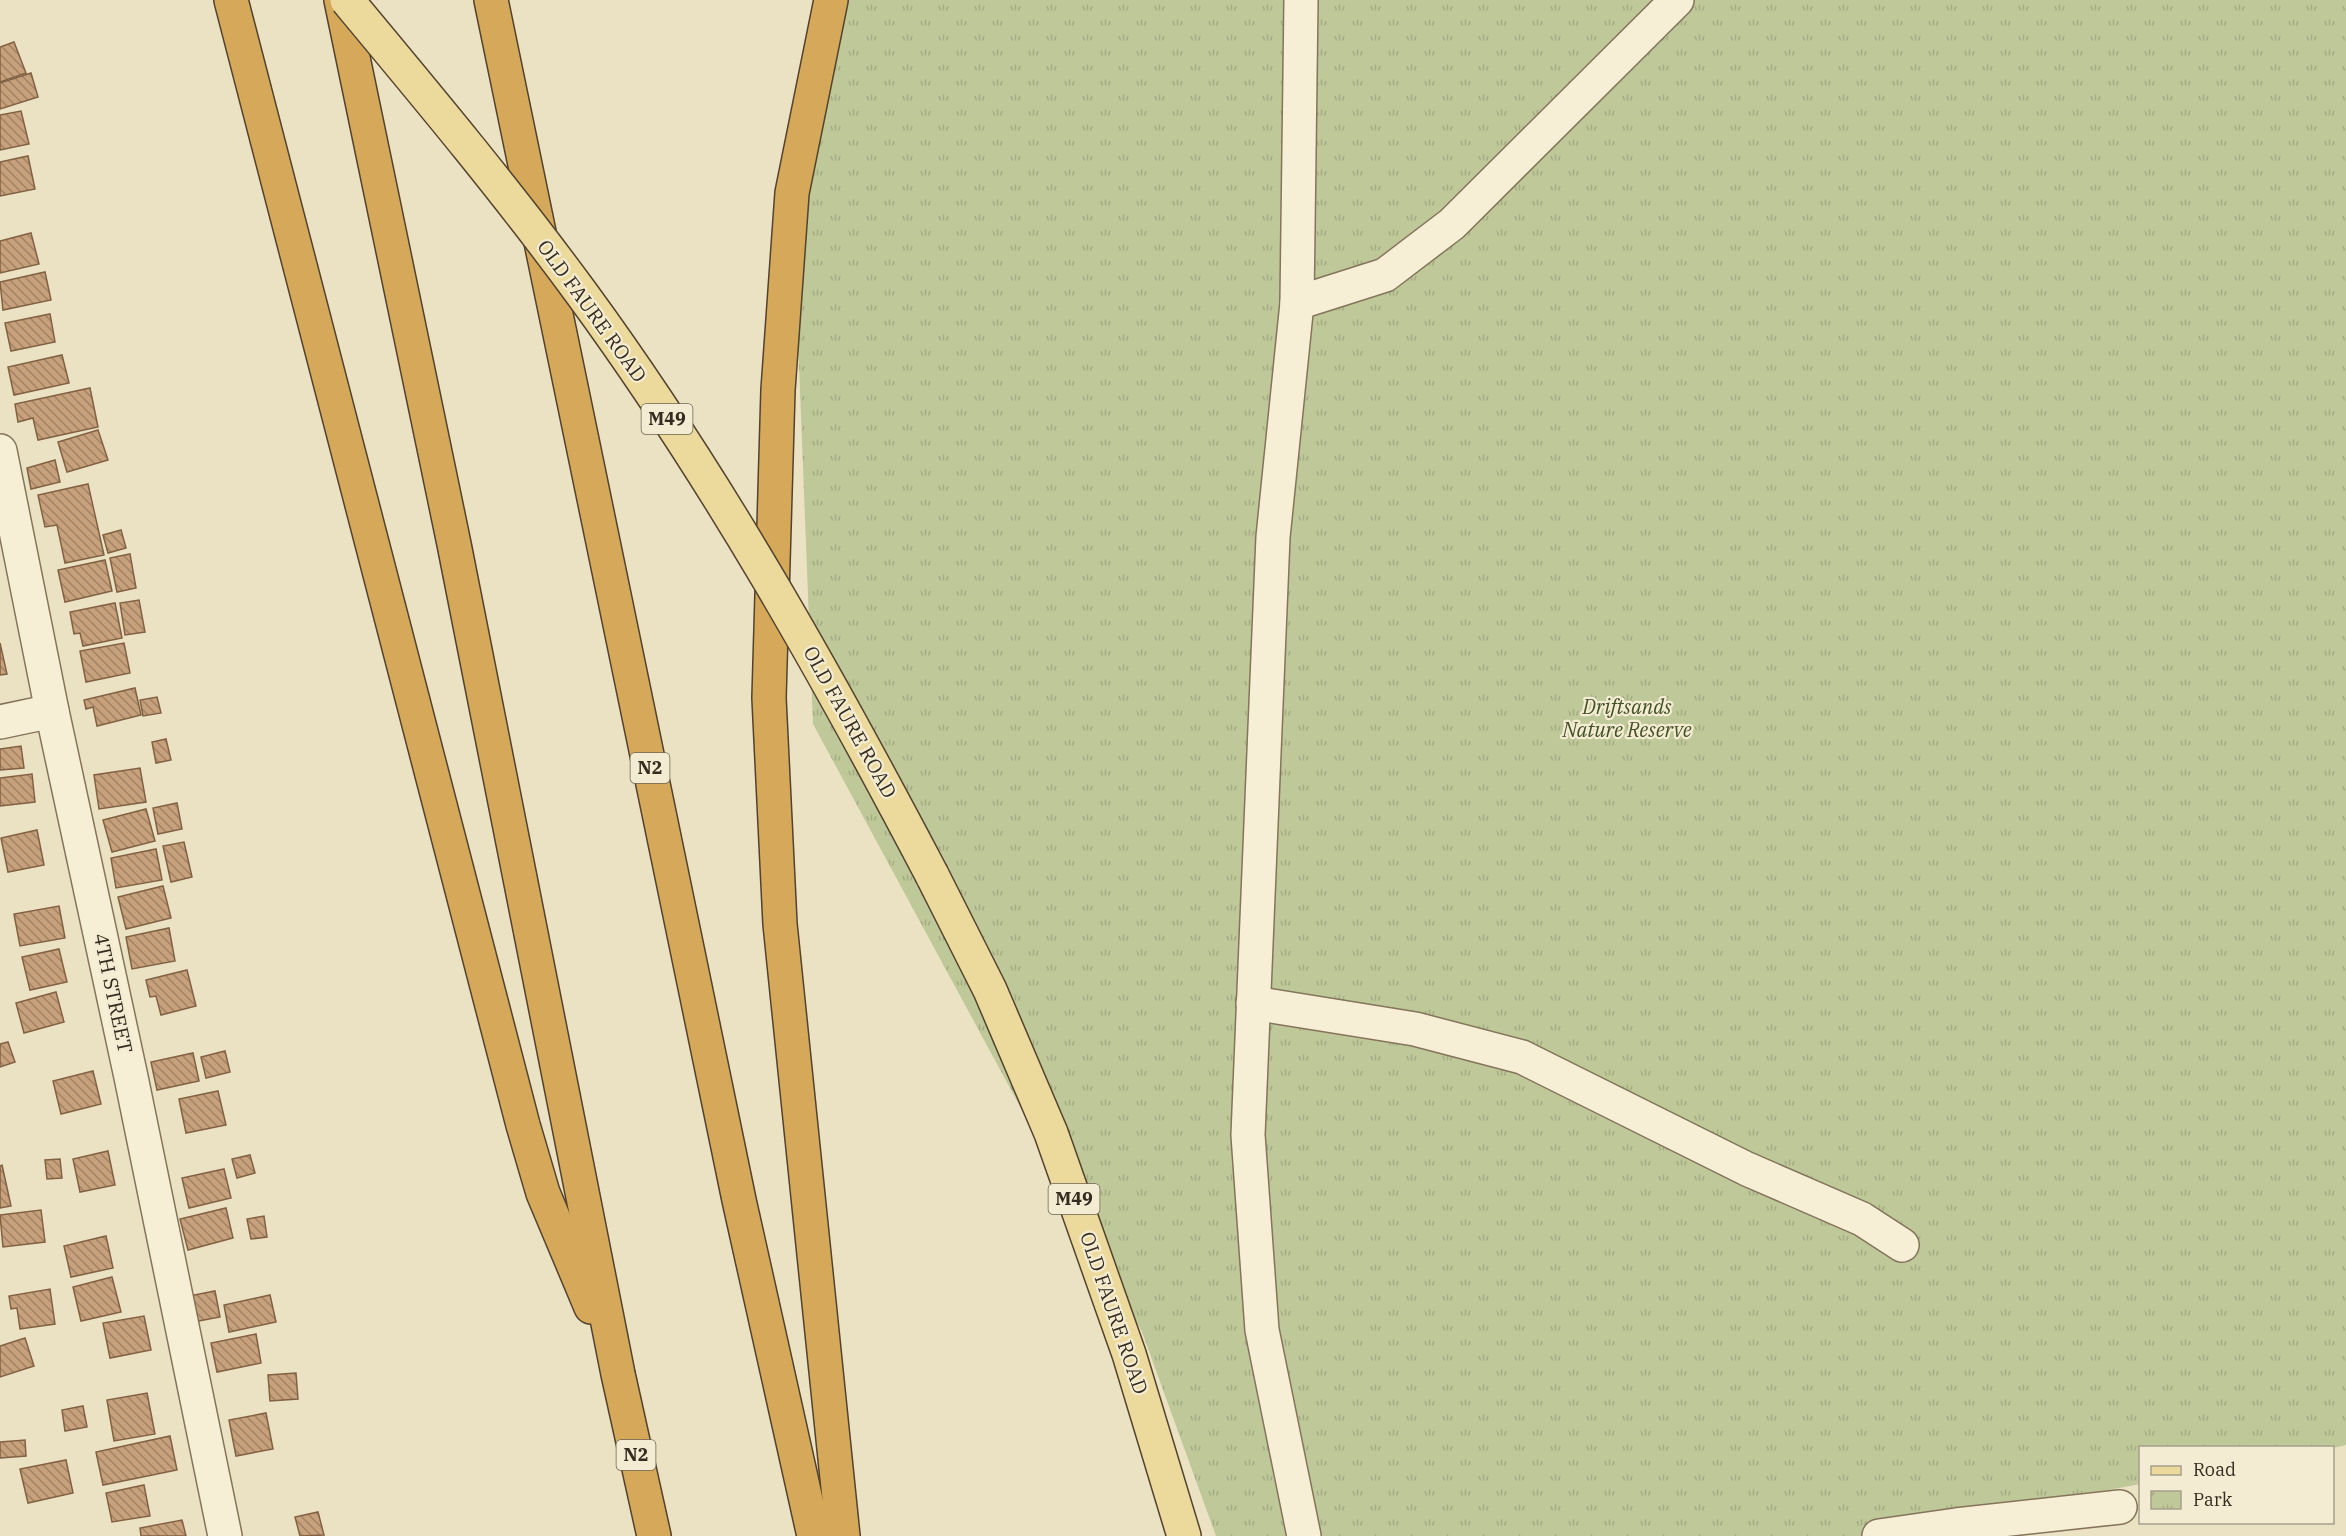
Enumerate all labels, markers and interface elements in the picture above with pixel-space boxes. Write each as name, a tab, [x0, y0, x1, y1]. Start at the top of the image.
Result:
street label: OLD FAURE ROAD	[531, 234, 653, 387]
road number: M49	[642, 404, 692, 434]
street label: OLD FAURE ROAD	[797, 641, 903, 803]
park label: Driftsands Nature Reserve	[1561, 693, 1692, 743]
road number: N2	[630, 753, 670, 783]
street label: 4TH STREET	[88, 930, 139, 1055]
road number: M49	[1048, 1184, 1100, 1214]
street label: OLD FAURE ROAD	[1074, 1228, 1155, 1398]
road number: N2	[616, 1440, 656, 1470]
legend	[2139, 1446, 2334, 1524]
text: Road	[2193, 1458, 2236, 1481]
text: Park	[2193, 1488, 2233, 1511]

